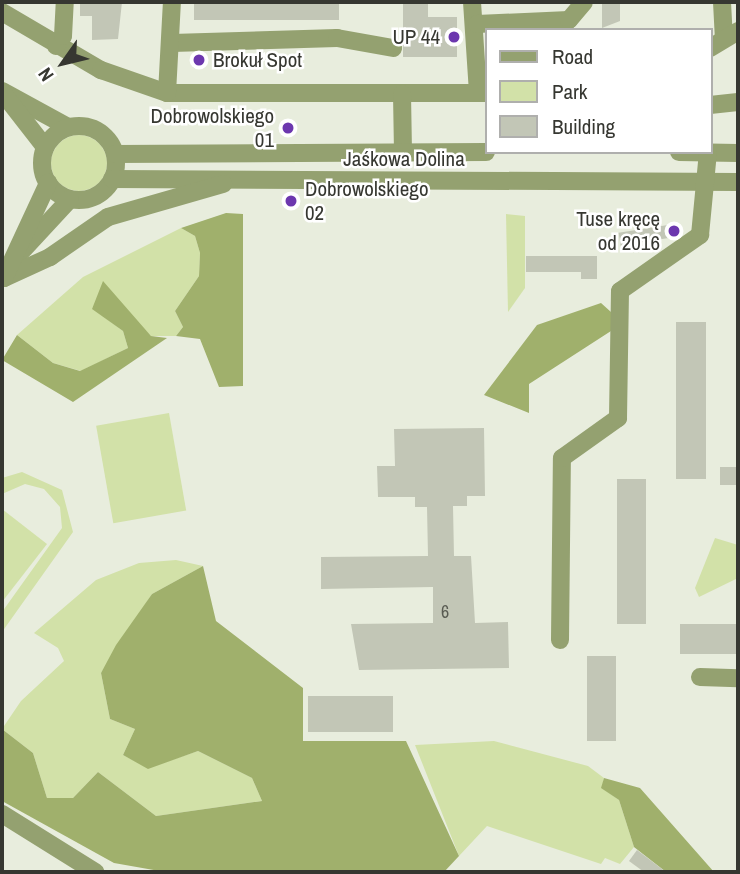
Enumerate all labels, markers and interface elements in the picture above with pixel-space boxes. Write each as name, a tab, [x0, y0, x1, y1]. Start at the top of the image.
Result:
place label: UP 44	[392, 24, 440, 50]
north arrow	[28, 28, 98, 98]
legend	[484, 28, 712, 154]
marker: UP 44	[446, 29, 462, 45]
text: Road	[552, 42, 593, 71]
place label: Brokuł Spot	[213, 47, 302, 73]
marker: Brokuł Spot	[191, 52, 207, 68]
text: N	[32, 63, 60, 87]
text: Park	[552, 77, 587, 106]
place label: Dobrowolskiego 01	[151, 103, 274, 153]
text: Building	[552, 112, 615, 141]
marker: Dobrowolskiego 01	[280, 120, 296, 136]
street label: Jaśkowa Dolina	[343, 146, 465, 172]
place label: Dobrowolskiego 02	[305, 176, 428, 226]
marker: Dobrowolskiego 02	[283, 193, 299, 209]
place label: Tuse kręcę od 2016	[576, 206, 660, 256]
marker: Tuse kręcę od 2016	[666, 223, 682, 239]
house number: 6	[441, 601, 449, 623]

